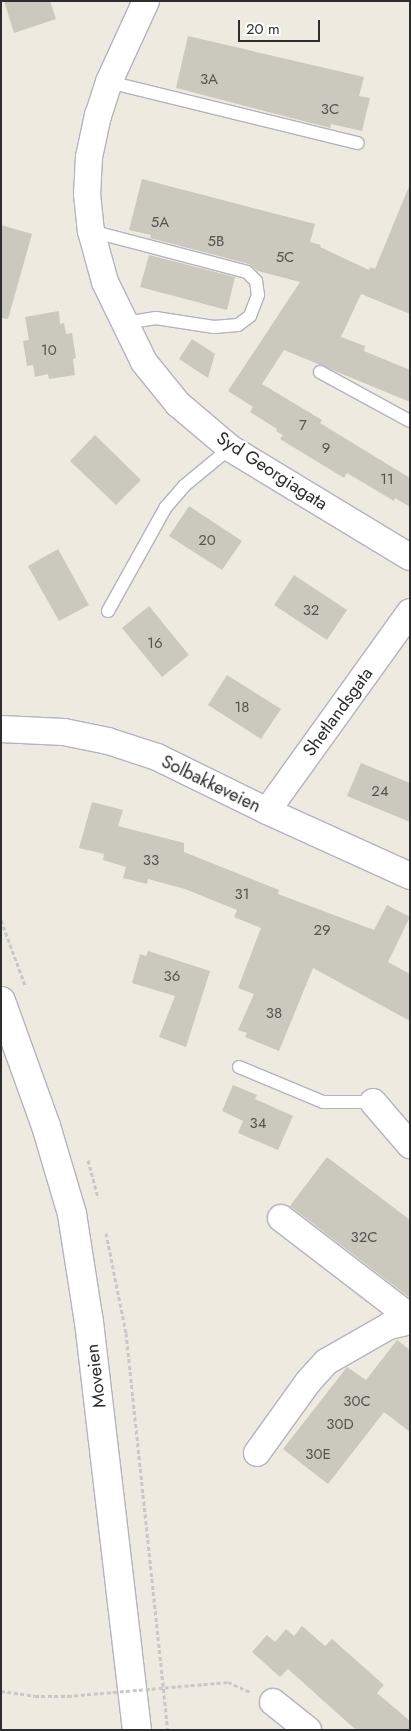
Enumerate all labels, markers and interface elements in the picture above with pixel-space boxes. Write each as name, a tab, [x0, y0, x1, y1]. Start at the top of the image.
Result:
scale bar	[241, 10, 324, 42]
text: 20 m	[246, 18, 280, 40]
house number: 3A	[200, 71, 218, 89]
house number: 3C	[321, 101, 339, 119]
house number: 5A	[151, 214, 169, 232]
house number: 5B	[208, 233, 224, 251]
house number: 5C	[276, 249, 294, 267]
house number: 10	[41, 342, 57, 360]
house number: 7	[299, 417, 307, 435]
street label: Syd Georgiagata	[212, 427, 332, 515]
house number: 9	[322, 440, 330, 458]
house number: 11	[380, 471, 394, 489]
house number: 20	[198, 532, 216, 550]
house number: 32	[303, 602, 319, 620]
house number: 16	[147, 635, 163, 653]
street label: Shetlandsgata	[299, 663, 377, 761]
house number: 18	[235, 699, 249, 717]
street label: Solbakkeveien	[158, 751, 264, 817]
house number: 24	[371, 783, 389, 801]
house number: 33	[143, 852, 159, 870]
house number: 31	[235, 886, 249, 904]
house number: 29	[313, 922, 331, 940]
house number: 36	[164, 968, 180, 986]
house number: 38	[266, 1005, 282, 1023]
house number: 34	[250, 1115, 266, 1133]
house number: 32C	[351, 1229, 377, 1247]
street label: Moveien	[81, 1343, 111, 1409]
house number: 30C	[343, 1393, 371, 1411]
house number: 30D	[326, 1416, 354, 1434]
house number: 30E	[305, 1446, 331, 1464]

